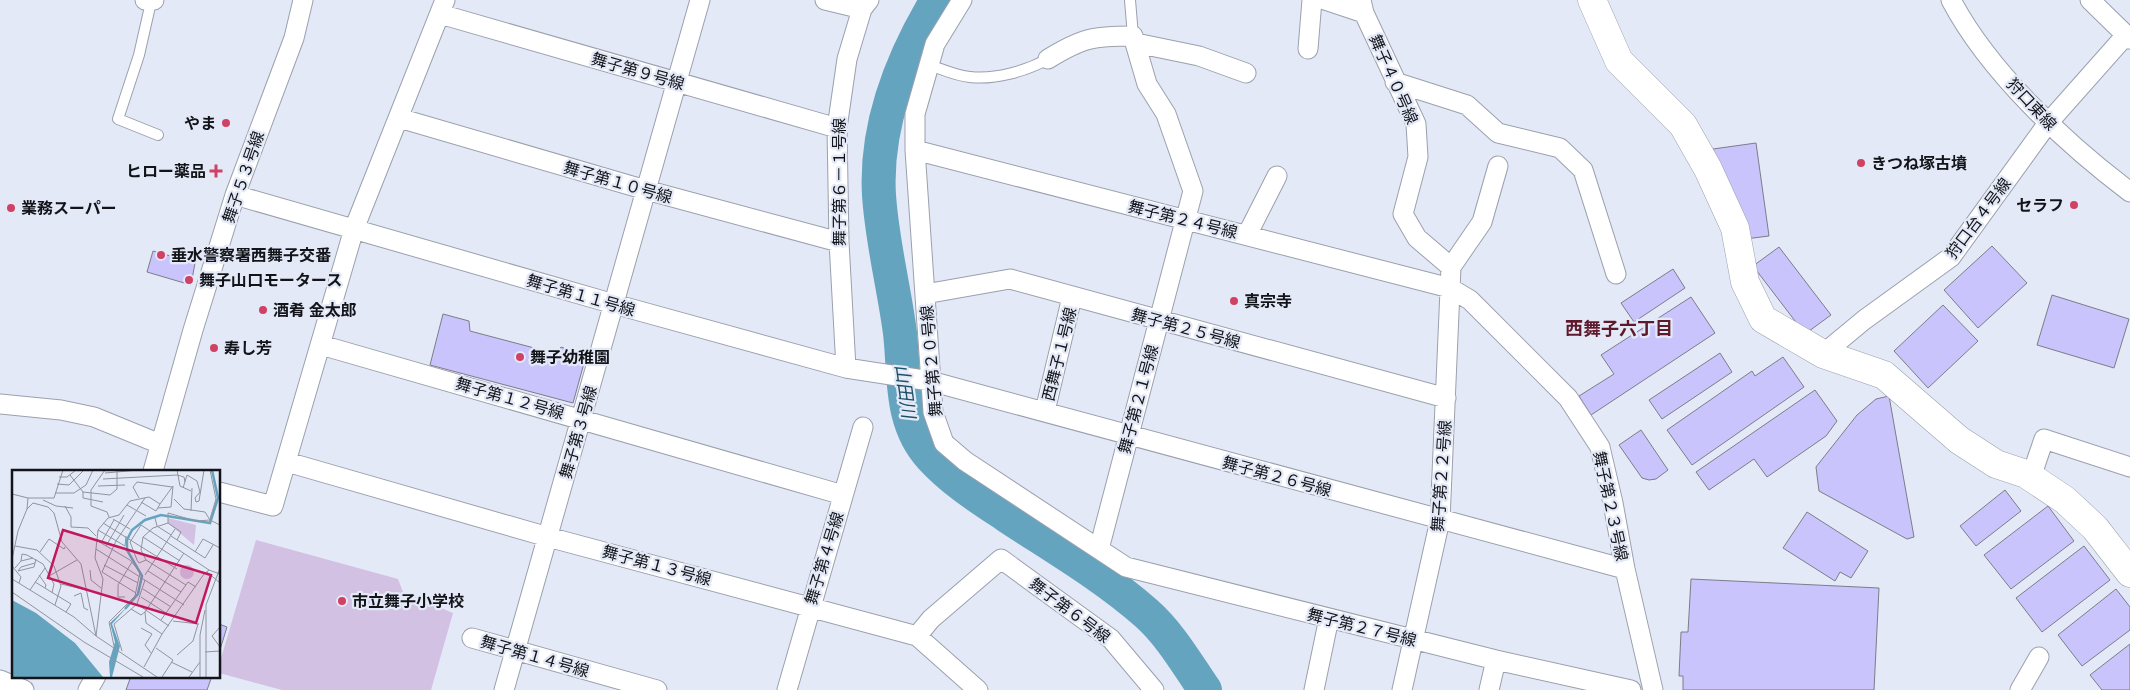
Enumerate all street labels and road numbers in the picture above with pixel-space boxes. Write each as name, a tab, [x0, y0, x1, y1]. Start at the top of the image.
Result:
street label: 舞子４０号線	[1366, 31, 1422, 127]
street label: 舞子第９号線	[589, 49, 687, 93]
street label: 狩口東線	[2004, 74, 2060, 134]
street label: 舞子第６－１号線	[830, 118, 848, 246]
street label: 舞子５３号線	[219, 129, 267, 225]
street label: 舞子第１０号線	[562, 158, 674, 206]
street label: 狩口台４号線	[1942, 174, 2014, 262]
street label: 舞子第２４号線	[1126, 197, 1240, 241]
street label: 舞子第１１号線	[525, 271, 637, 319]
street label: 舞子第２０号線	[917, 304, 945, 418]
street label: 西舞子１号線	[1039, 305, 1079, 403]
street label: 舞子第２５号線	[1130, 305, 1242, 351]
street label: 舞子第２１号線	[1115, 343, 1161, 455]
street label: 舞子第１２号線	[454, 374, 566, 422]
street label: 舞子第３号線	[556, 383, 600, 481]
street label: 舞子第２２号線	[1428, 420, 1454, 532]
street label: 舞子第２３号線	[1591, 449, 1631, 563]
street label: 舞子第２６号線	[1221, 453, 1333, 499]
street label: 舞子第４号線	[801, 509, 847, 607]
street label: 舞子第１３号線	[601, 542, 713, 588]
street label: 舞子第６号線	[1026, 574, 1114, 646]
street label: 舞子第２７号線	[1305, 605, 1419, 649]
street label: 舞子第１４号線	[479, 632, 591, 680]

